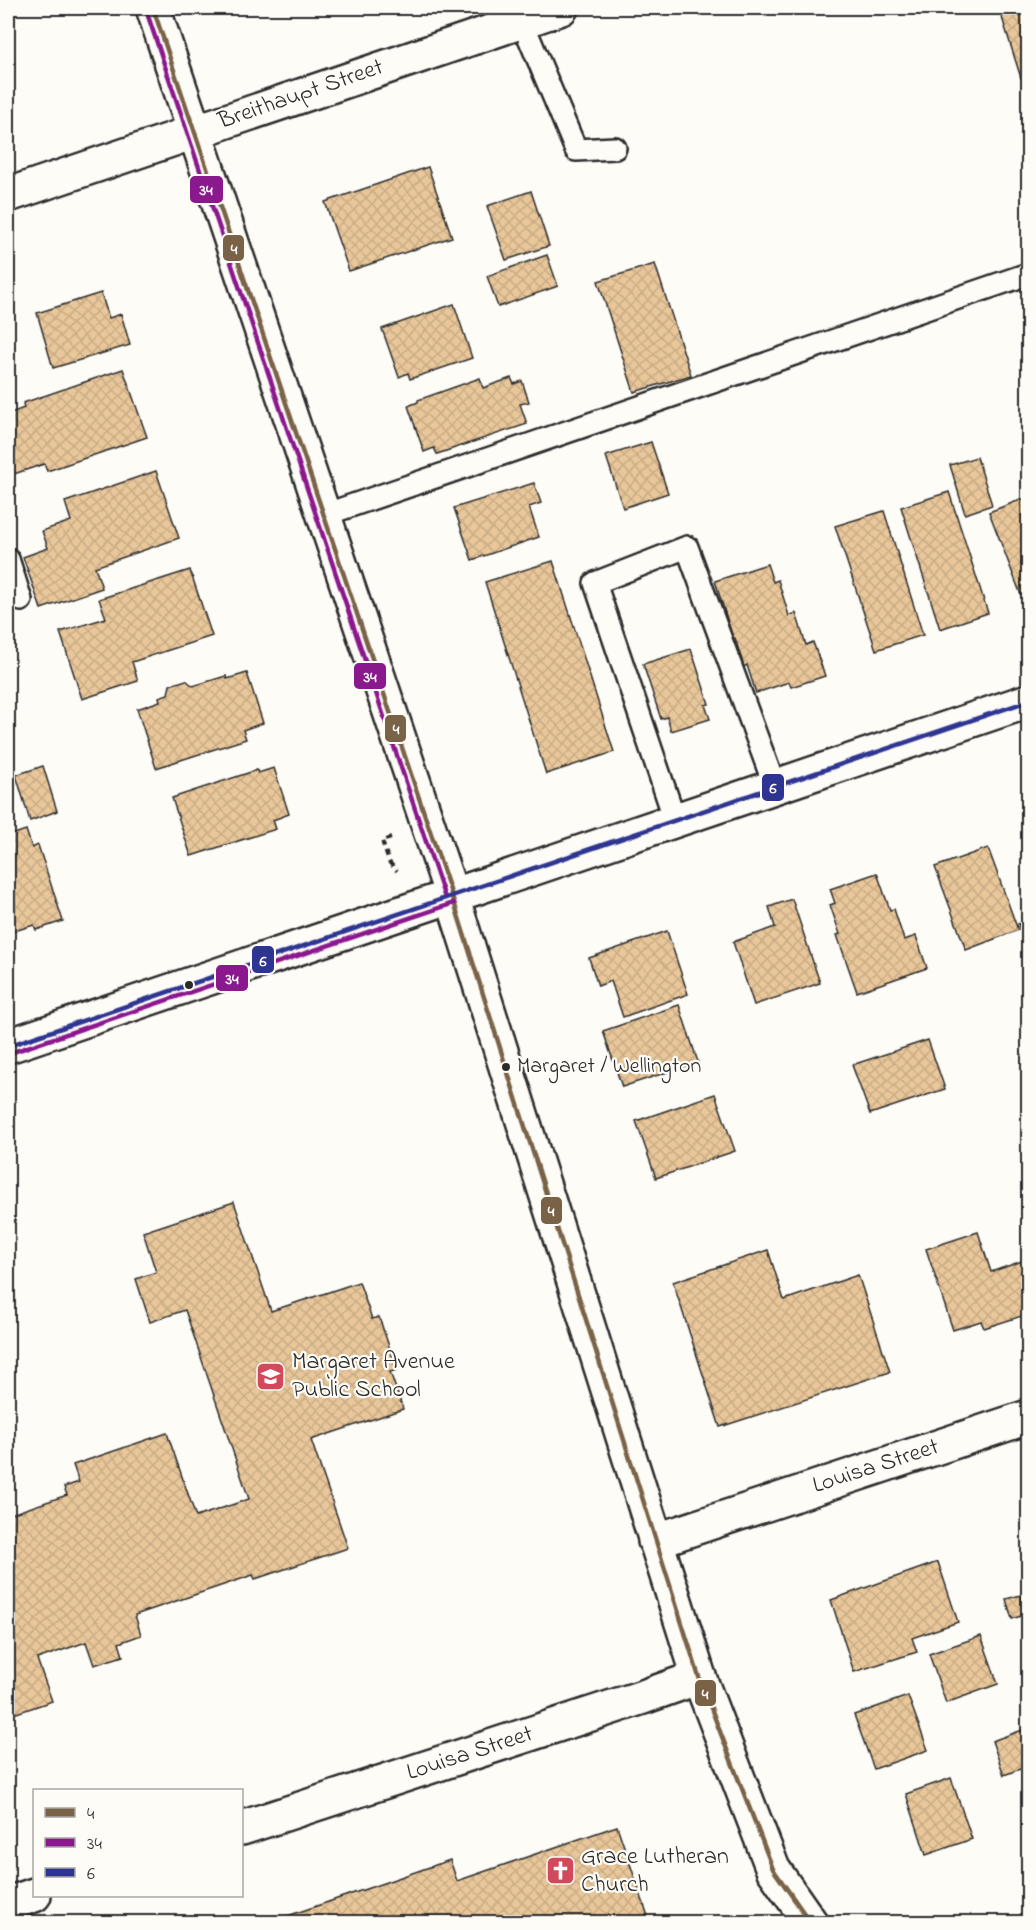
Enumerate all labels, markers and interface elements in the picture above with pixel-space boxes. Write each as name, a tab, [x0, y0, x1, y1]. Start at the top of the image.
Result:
street label: Breithaupt Street	[213, 50, 388, 140]
line badge: 34	[189, 175, 224, 204]
text: 34	[198, 179, 213, 203]
line badge: 4	[222, 234, 245, 262]
text: 4	[230, 238, 238, 262]
line badge: 34	[353, 662, 387, 690]
text: 34	[362, 666, 377, 690]
line badge: 4	[384, 714, 407, 743]
text: 4	[392, 718, 400, 742]
line badge: 6	[761, 773, 785, 802]
text: 6	[768, 777, 777, 801]
line badge: 6	[251, 945, 275, 974]
text: 6	[258, 950, 267, 974]
line badge: 34	[215, 964, 249, 992]
text: 34	[224, 968, 239, 992]
unlabelled marker	[183, 979, 195, 991]
place label: Margaret / Wellington	[517, 1051, 701, 1084]
marker: Margaret / Wellington	[500, 1061, 512, 1073]
line badge: 4	[540, 1196, 563, 1225]
text: 4	[547, 1200, 555, 1224]
place label: Margaret Avenue Public School	[292, 1345, 455, 1408]
school or university icon: Margaret Avenue Public School	[255, 1360, 287, 1392]
street label: Louisa Street	[808, 1430, 944, 1504]
line badge: 4	[694, 1679, 717, 1707]
text: 4	[701, 1683, 709, 1707]
street label: Louisa Street	[402, 1717, 538, 1791]
legend	[33, 1789, 243, 1897]
text: 4	[87, 1802, 95, 1828]
text: 34	[87, 1832, 102, 1858]
place label: Grace Lutheran Church	[581, 1840, 729, 1903]
church icon: Grace Lutheran Church	[544, 1855, 576, 1887]
text: 6	[87, 1862, 95, 1888]

